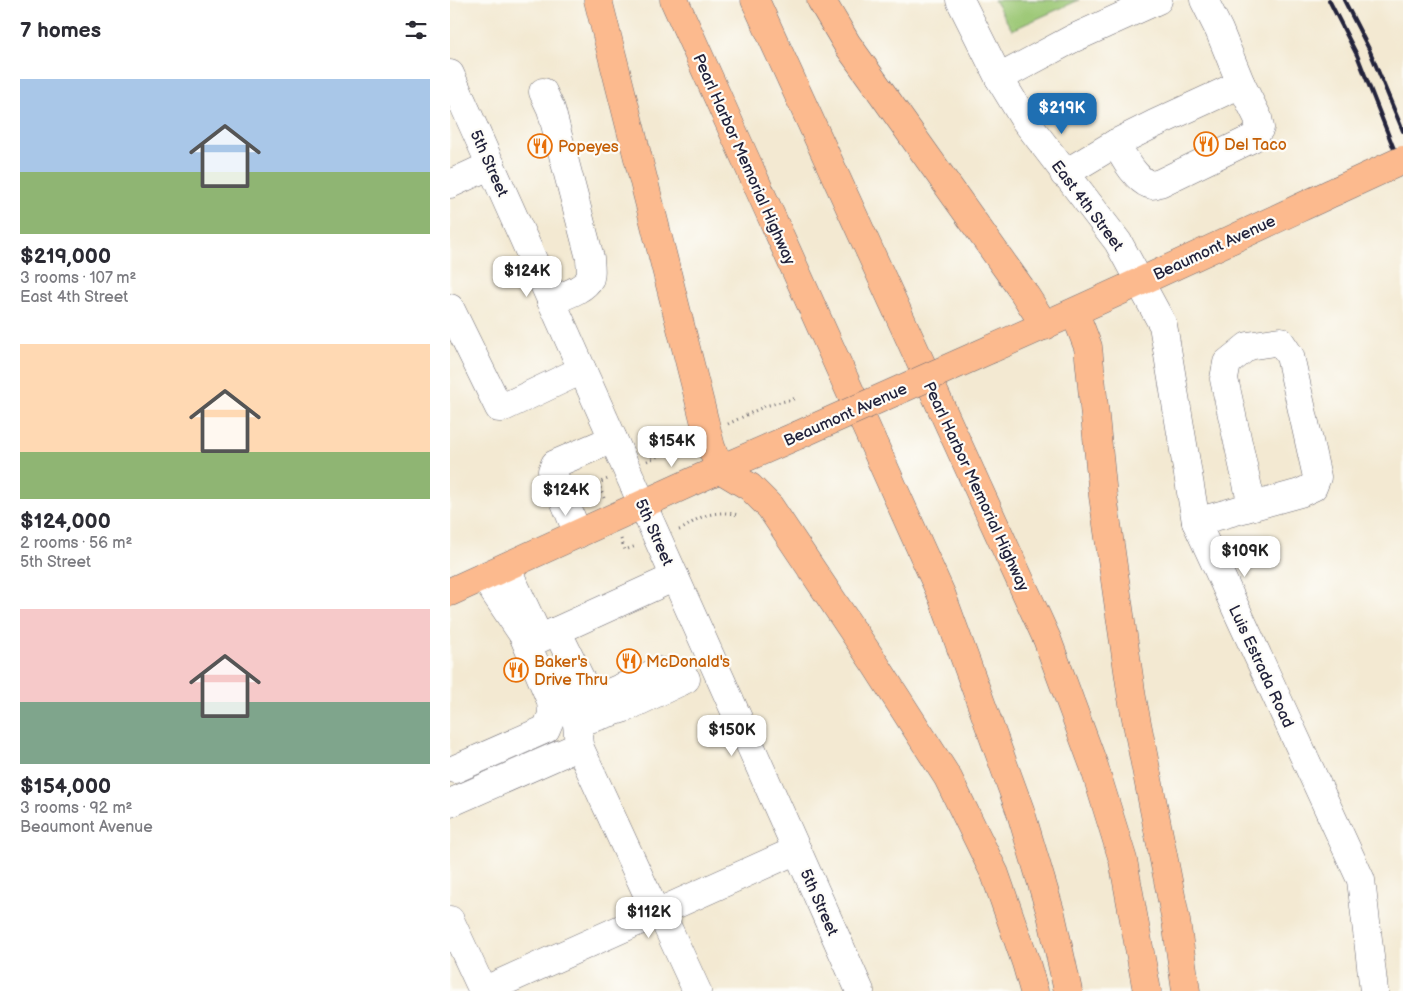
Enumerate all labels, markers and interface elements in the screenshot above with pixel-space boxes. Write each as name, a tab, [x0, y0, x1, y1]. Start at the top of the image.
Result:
icon: filters	[402, 16, 430, 44]
text: 7 homes	[20, 18, 101, 43]
street label: Pearl Harbor Memorial Highway	[688, 51, 799, 269]
pin: $219K	[1027, 92, 1097, 135]
text: $219K	[1039, 99, 1085, 118]
icon: home	[180, 111, 270, 201]
street label: 5th Street	[466, 127, 512, 200]
restaurant icon: Del Taco	[1193, 131, 1219, 157]
restaurant icon: Popeyes	[527, 133, 553, 159]
place label: Del Taco	[1224, 136, 1287, 155]
place label: Popeyes	[558, 138, 619, 157]
street label: East 4th Street	[1047, 157, 1127, 255]
street label: Beaumont Avenue	[1150, 211, 1279, 285]
text: $219,000	[20, 244, 111, 269]
pin: $124K	[492, 256, 562, 298]
text: $124K	[504, 262, 550, 281]
text: 3 rooms · 107 m²	[20, 269, 136, 288]
text: East 4th Street	[20, 288, 128, 307]
icon: home	[180, 376, 270, 466]
street label: Pearl Harbor Memorial Highway	[919, 379, 1033, 595]
street label: Beaumont Avenue	[781, 380, 911, 451]
pin: $154K	[637, 426, 707, 468]
text: $154K	[649, 432, 695, 451]
pin: $124K	[531, 474, 601, 517]
text: $124K	[543, 481, 589, 500]
street label: 5th Street	[631, 496, 677, 569]
text: $124,000	[20, 509, 111, 534]
text: 2 rooms · 56 m²	[20, 534, 132, 553]
pin: $109K	[1210, 536, 1280, 578]
text: $109K	[1221, 542, 1269, 561]
text: 5th Street	[20, 553, 91, 572]
street label: Luis Estrada Road	[1224, 602, 1297, 731]
icon: home	[180, 641, 270, 731]
restaurant icon: McDonald's	[616, 648, 642, 674]
place label: Baker's Drive Thru	[534, 653, 608, 690]
place label: McDonald's	[646, 653, 730, 672]
restaurant icon: Baker's Drive Thru	[503, 657, 529, 683]
pin: $150K	[697, 714, 767, 757]
text: $150K	[708, 721, 756, 740]
text: $154,000	[20, 774, 111, 799]
text: 3 rooms · 92 m²	[20, 799, 133, 818]
text: Beaumont Avenue	[20, 818, 153, 837]
street label: 5th Street	[796, 866, 842, 939]
pin: $112K	[614, 896, 684, 939]
text: $112K	[627, 903, 671, 922]

